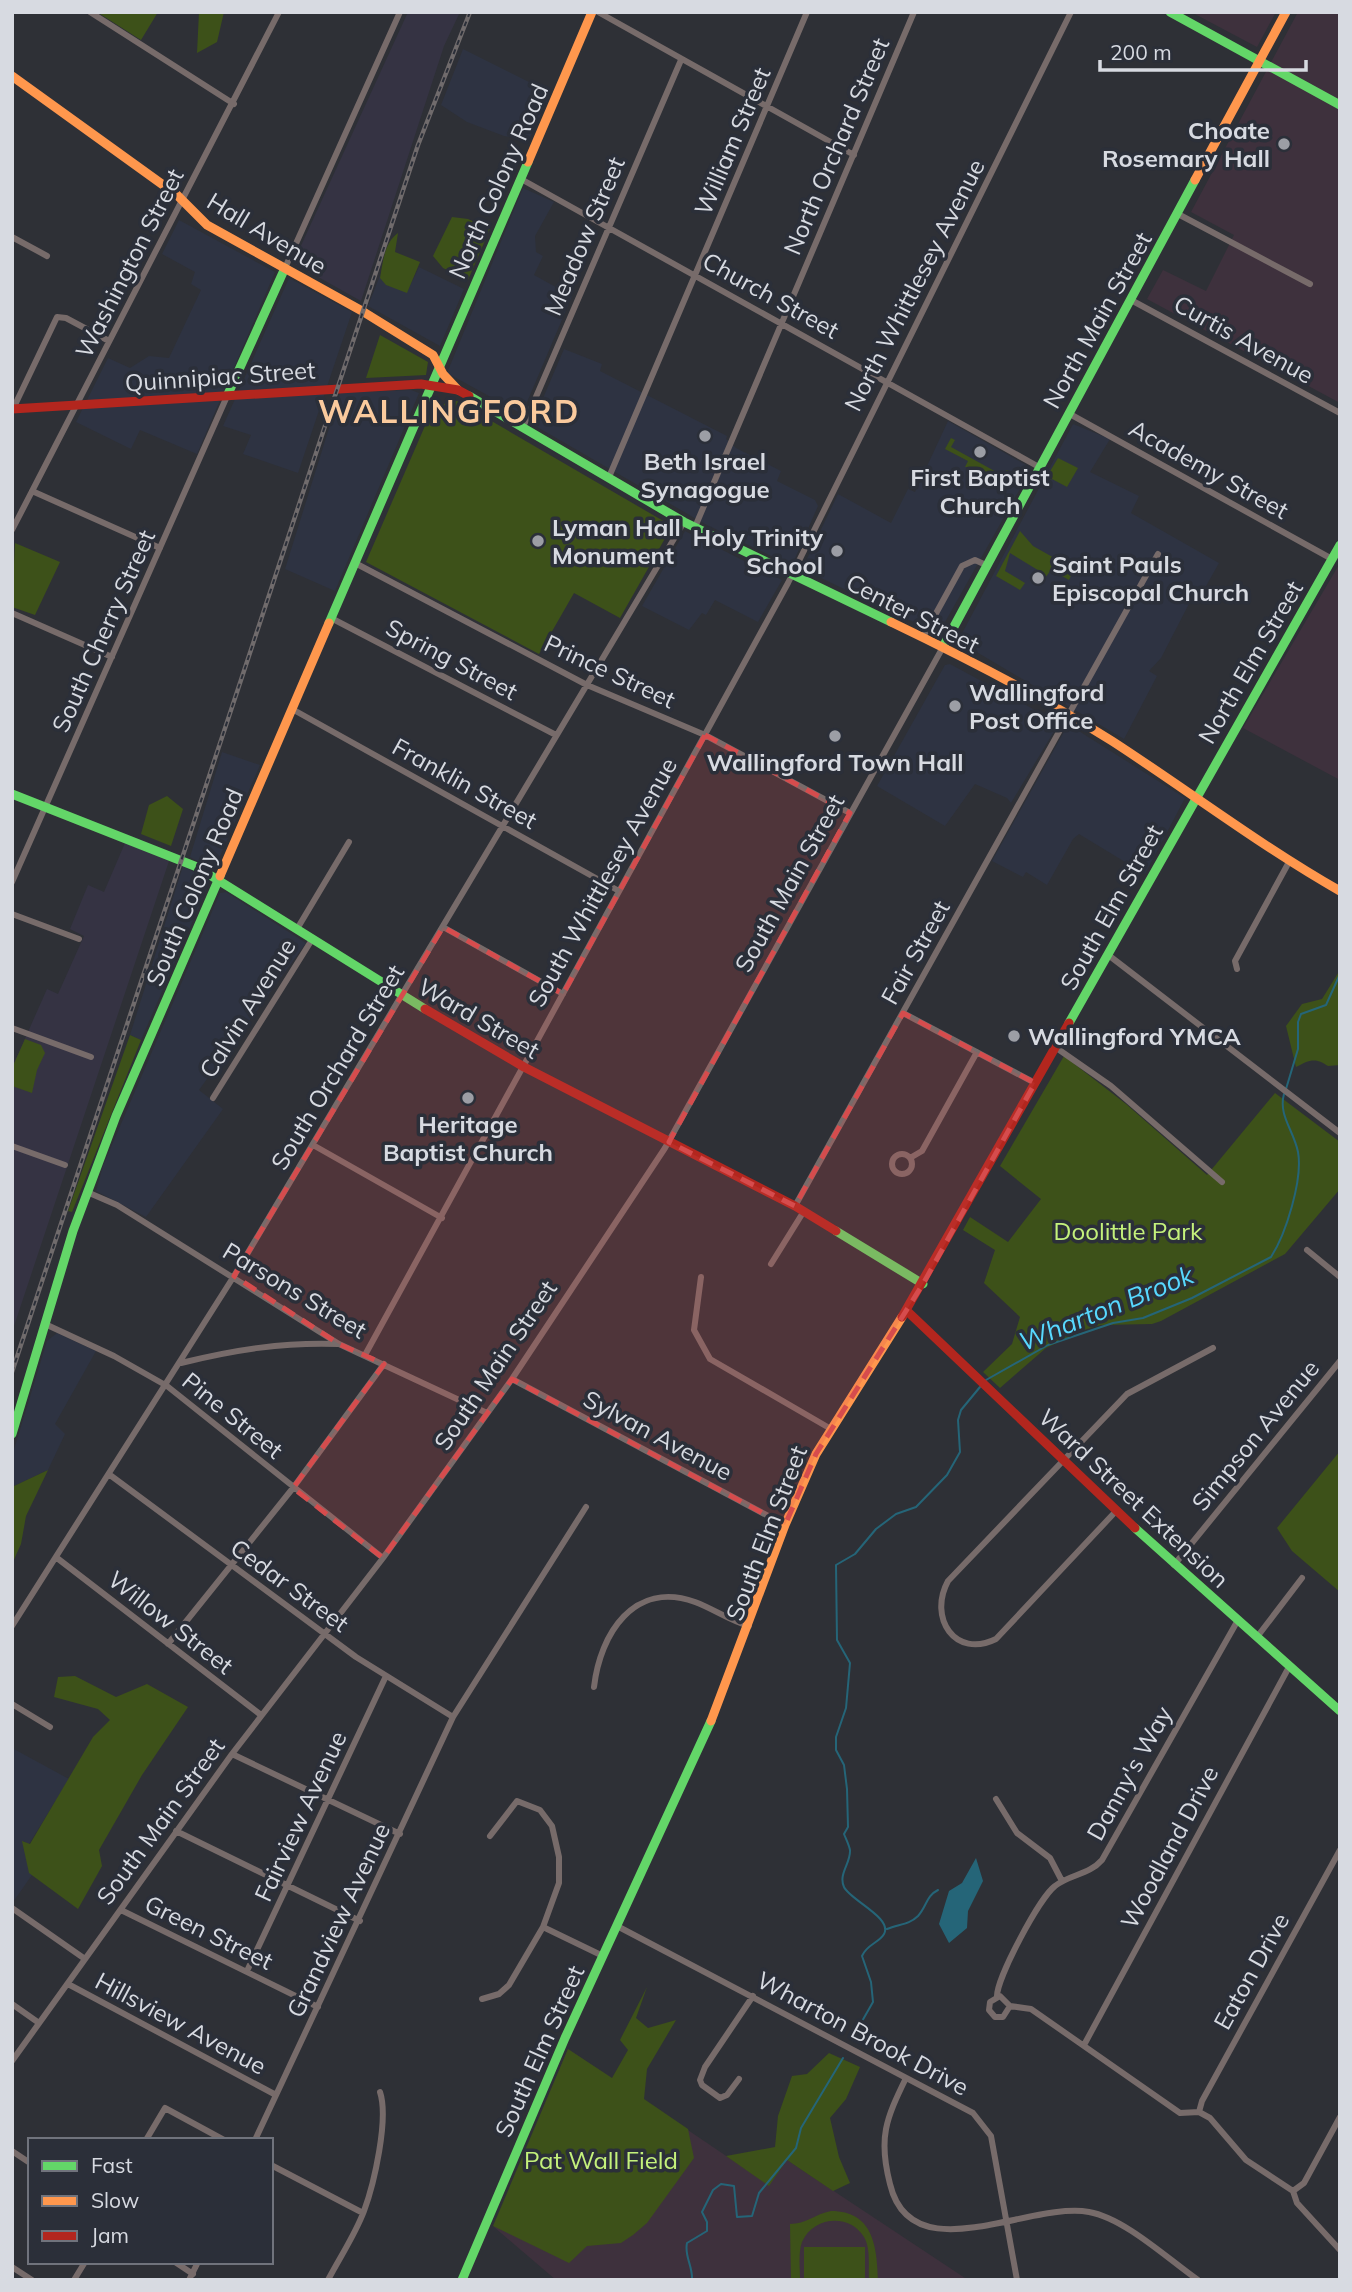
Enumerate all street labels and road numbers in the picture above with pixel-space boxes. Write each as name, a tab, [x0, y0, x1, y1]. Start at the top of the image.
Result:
street label: North Orchard Street	[777, 33, 895, 259]
street label: William Street	[687, 63, 777, 219]
street label: North Colony Road	[442, 79, 554, 283]
street label: Meadow Street	[537, 152, 631, 320]
street label: North Whittlesey Avenue	[837, 154, 991, 416]
street label: Washington Street	[68, 163, 190, 363]
street label: Hall Avenue	[202, 186, 332, 280]
street label: North Main Street	[1036, 227, 1158, 413]
street label: Church Street	[697, 245, 845, 345]
street label: Curtis Avenue	[1169, 288, 1319, 390]
street label: Quinnipiac Street	[124, 354, 316, 398]
street label: Academy Street	[1124, 413, 1294, 525]
street label: South Cherry Street	[45, 525, 161, 737]
street label: Center Street	[841, 567, 985, 659]
street label: North Elm Street	[1191, 575, 1309, 749]
street label: Spring Street	[381, 612, 523, 706]
street label: Prince Street	[540, 628, 680, 714]
street label: Franklin Street	[387, 731, 543, 835]
street label: South Whittlesey Avenue	[521, 752, 683, 1012]
street label: South Colony Road	[139, 784, 249, 990]
street label: South Main Street	[728, 789, 850, 977]
street label: South Elm Street	[1053, 819, 1169, 995]
street label: Fair Street	[874, 895, 956, 1009]
street label: Calvin Avenue	[192, 933, 302, 1083]
street label: South Orchard Street	[264, 959, 410, 1175]
street label: Ward Street	[413, 971, 545, 1065]
street label: Parsons Street	[218, 1235, 372, 1345]
street label: South Main Street	[427, 1274, 563, 1456]
street label: Simpson Avenue	[1185, 1353, 1325, 1517]
street label: Pine Street	[177, 1365, 289, 1465]
street label: Sylvan Avenue	[579, 1383, 737, 1487]
street label: Ward Street Extension	[1033, 1402, 1235, 1594]
street label: South Elm Street	[719, 1441, 813, 1625]
street label: Cedar Street	[225, 1532, 355, 1638]
street label: Willow Street	[102, 1564, 240, 1680]
street label: Danny's Way	[1080, 1700, 1178, 1845]
street label: Fairview Avenue	[247, 1726, 353, 1906]
street label: South Main Street	[89, 1732, 231, 1910]
street label: Woodland Drive	[1114, 1761, 1224, 1933]
street label: Grandview Avenue	[280, 1818, 396, 2022]
street label: Green Street	[140, 1888, 278, 1976]
street label: Eaton Drive	[1207, 1907, 1295, 2035]
street label: South Elm Street	[488, 1961, 590, 2141]
street label: Wharton Brook Drive	[752, 1964, 974, 2102]
street label: Hillsview Avenue	[90, 1965, 272, 2081]

